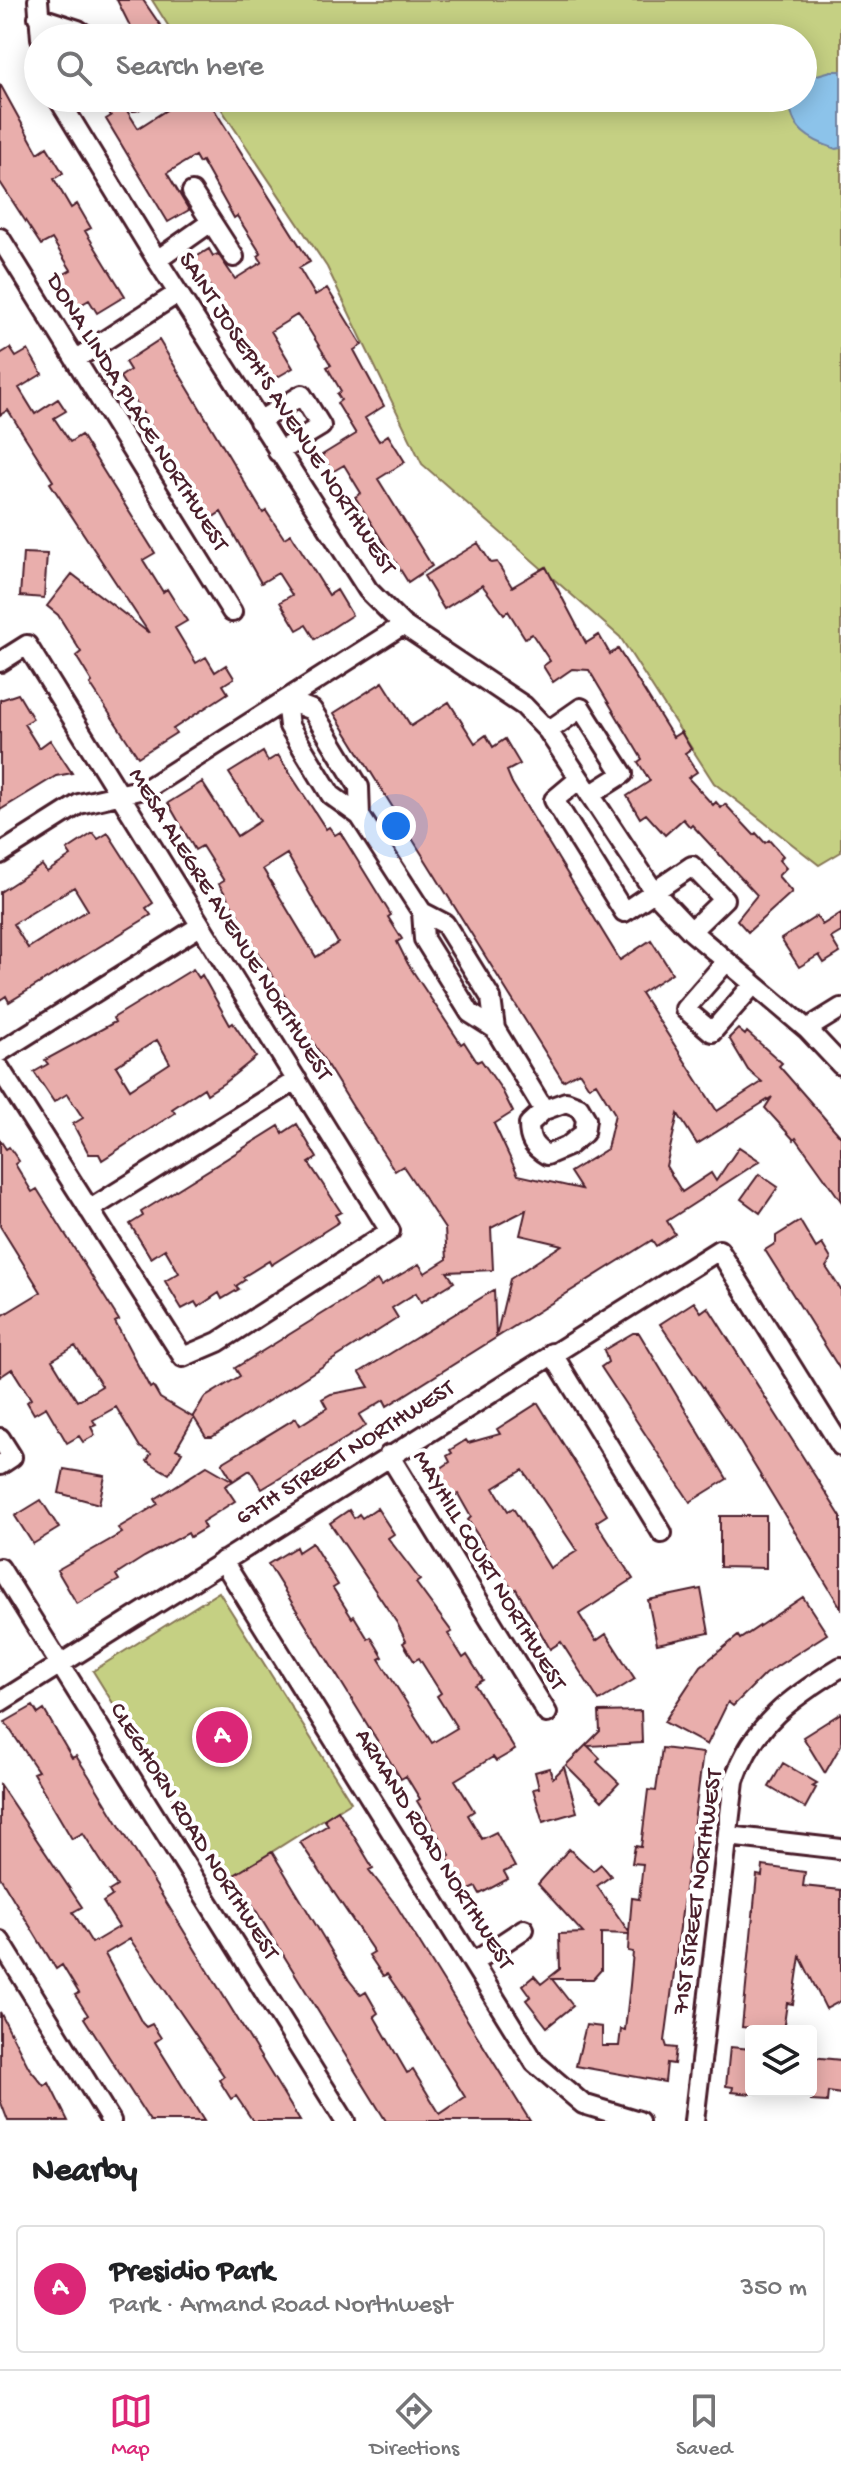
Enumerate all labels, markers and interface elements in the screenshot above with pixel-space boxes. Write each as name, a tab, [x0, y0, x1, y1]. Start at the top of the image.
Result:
search box	[24, 24, 817, 112]
icon: search	[52, 46, 96, 90]
text: Search here	[116, 51, 264, 86]
street label: SAINT JOSEPH'S AVENUE NORTHWEST	[171, 247, 402, 582]
street label: DONA LINDA PLACE NORTHWEST	[37, 267, 235, 559]
street label: MESA ALEGRE AVENUE NORTHWEST	[121, 763, 338, 1088]
your location	[376, 806, 416, 846]
street label: 67TH STREET NORTHWEST	[231, 1374, 462, 1533]
street label: MAYHILL COURT NORTHWEST	[405, 1446, 572, 1698]
street label: CLEGHORN ROAD NORTHWEST	[102, 1698, 284, 1966]
pin: A	[196, 1707, 248, 1767]
street label: ARMAND ROAD NORTHWEST	[347, 1724, 520, 1977]
street label: 71ST STREET NORTHWEST	[667, 1766, 731, 2017]
map controls	[745, 2025, 817, 2097]
button: layers	[745, 2025, 817, 2097]
text: Nearby	[32, 2153, 137, 2193]
text: Presidio Park	[110, 2256, 274, 2291]
text: A	[52, 2274, 68, 2305]
text: 350 m	[740, 2274, 807, 2305]
text: Park · Armand Road Northwest	[110, 2291, 452, 2322]
tab: Map	[109, 2389, 153, 2463]
tab: Directions	[370, 2389, 459, 2463]
tab: Saved	[676, 2389, 732, 2463]

